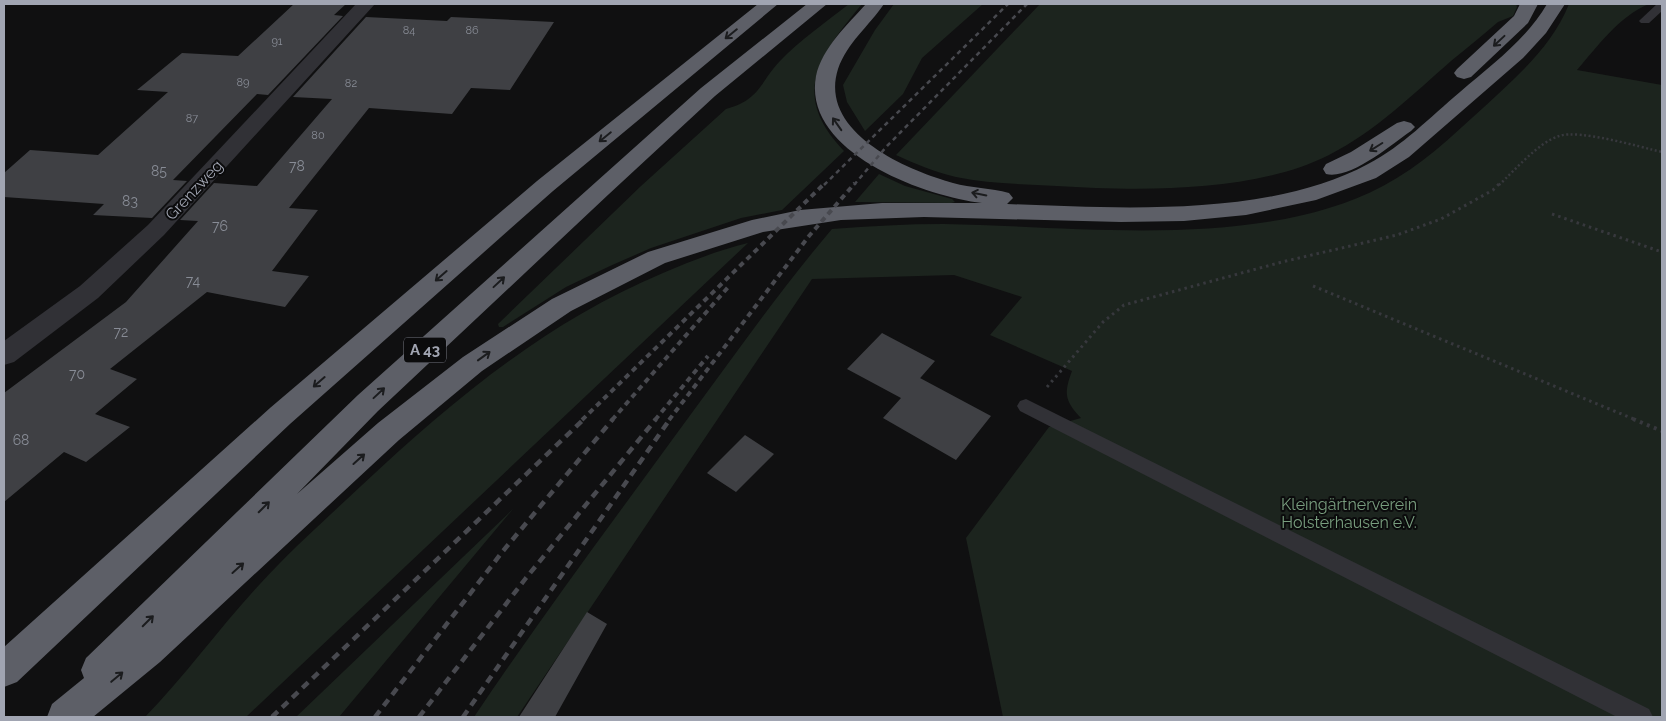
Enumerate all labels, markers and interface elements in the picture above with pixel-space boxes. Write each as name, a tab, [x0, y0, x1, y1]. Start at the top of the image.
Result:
house number: 84	[403, 24, 415, 37]
house number: 86	[465, 24, 479, 37]
one-way arrow	[725, 29, 738, 40]
house number: 91	[271, 35, 283, 48]
one-way arrow	[1493, 35, 1506, 47]
house number: 89	[237, 76, 249, 89]
house number: 82	[345, 77, 357, 90]
house number: 87	[186, 112, 198, 125]
one-way arrow	[832, 117, 842, 131]
house number: 80	[311, 129, 325, 142]
one-way arrow	[599, 131, 612, 142]
one-way arrow	[1369, 142, 1383, 152]
street label: Grenzweg	[161, 156, 227, 224]
house number: 78	[289, 158, 305, 174]
house number: 85	[151, 163, 167, 179]
one-way arrow	[971, 189, 987, 199]
house number: 83	[122, 193, 138, 209]
house number: 76	[212, 218, 228, 234]
one-way arrow	[435, 270, 448, 282]
house number: 74	[186, 273, 201, 289]
one-way arrow	[492, 276, 505, 288]
house number: 72	[114, 324, 128, 340]
road number: A 43	[404, 338, 446, 362]
one-way arrow	[477, 351, 491, 362]
house number: 70	[69, 366, 85, 382]
one-way arrow	[312, 377, 325, 388]
one-way arrow	[373, 387, 386, 398]
house number: 68	[13, 432, 29, 448]
one-way arrow	[352, 453, 365, 465]
park label: Kleingärtnerverein Holsterhausen e.V.	[1281, 495, 1417, 532]
one-way arrow	[258, 501, 270, 513]
one-way arrow	[232, 562, 245, 574]
one-way arrow	[142, 615, 155, 627]
one-way arrow	[111, 671, 124, 683]

